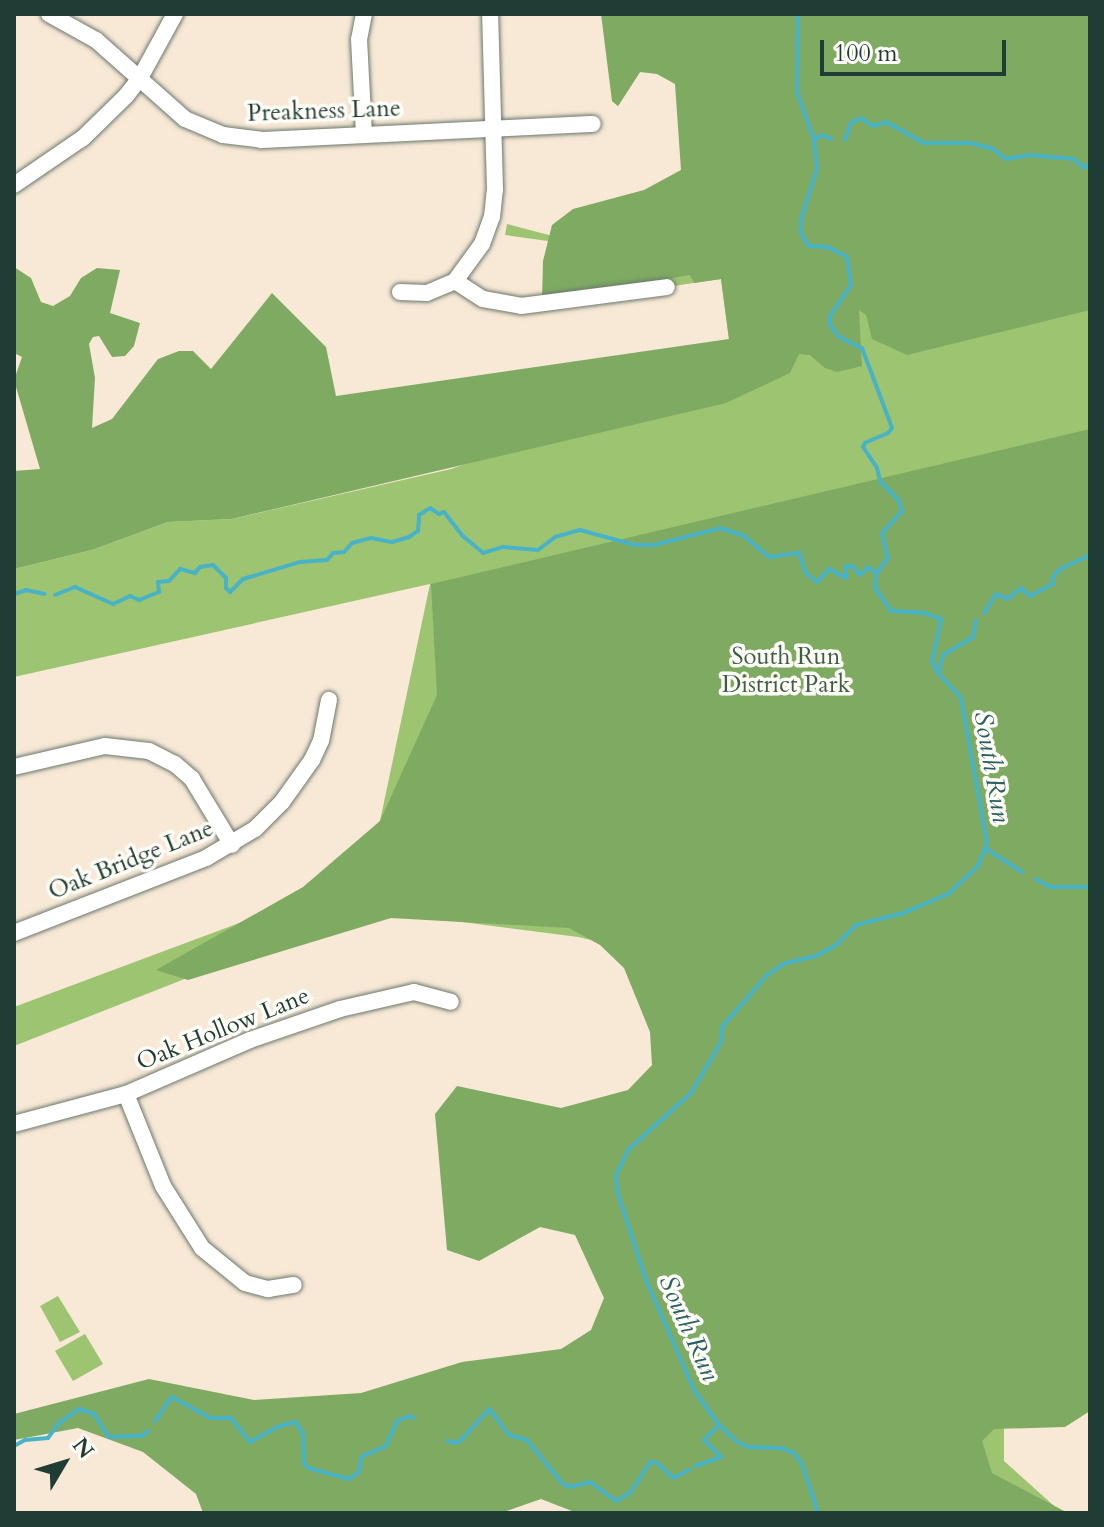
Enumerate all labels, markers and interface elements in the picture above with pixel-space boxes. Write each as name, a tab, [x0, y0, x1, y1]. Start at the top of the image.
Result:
scale bar	[824, 24, 1010, 74]
text: 100 m	[834, 37, 898, 70]
street label: Preakness Lane	[247, 94, 401, 128]
park label: South Run District Park	[722, 643, 850, 699]
water label: South Run	[967, 709, 1017, 825]
street label: Oak Bridge Lane	[44, 814, 218, 906]
street label: Oak Hollow Lane	[132, 981, 314, 1077]
water label: South Run	[652, 1270, 726, 1386]
north arrow	[24, 1423, 104, 1503]
text: N	[65, 1431, 101, 1465]

